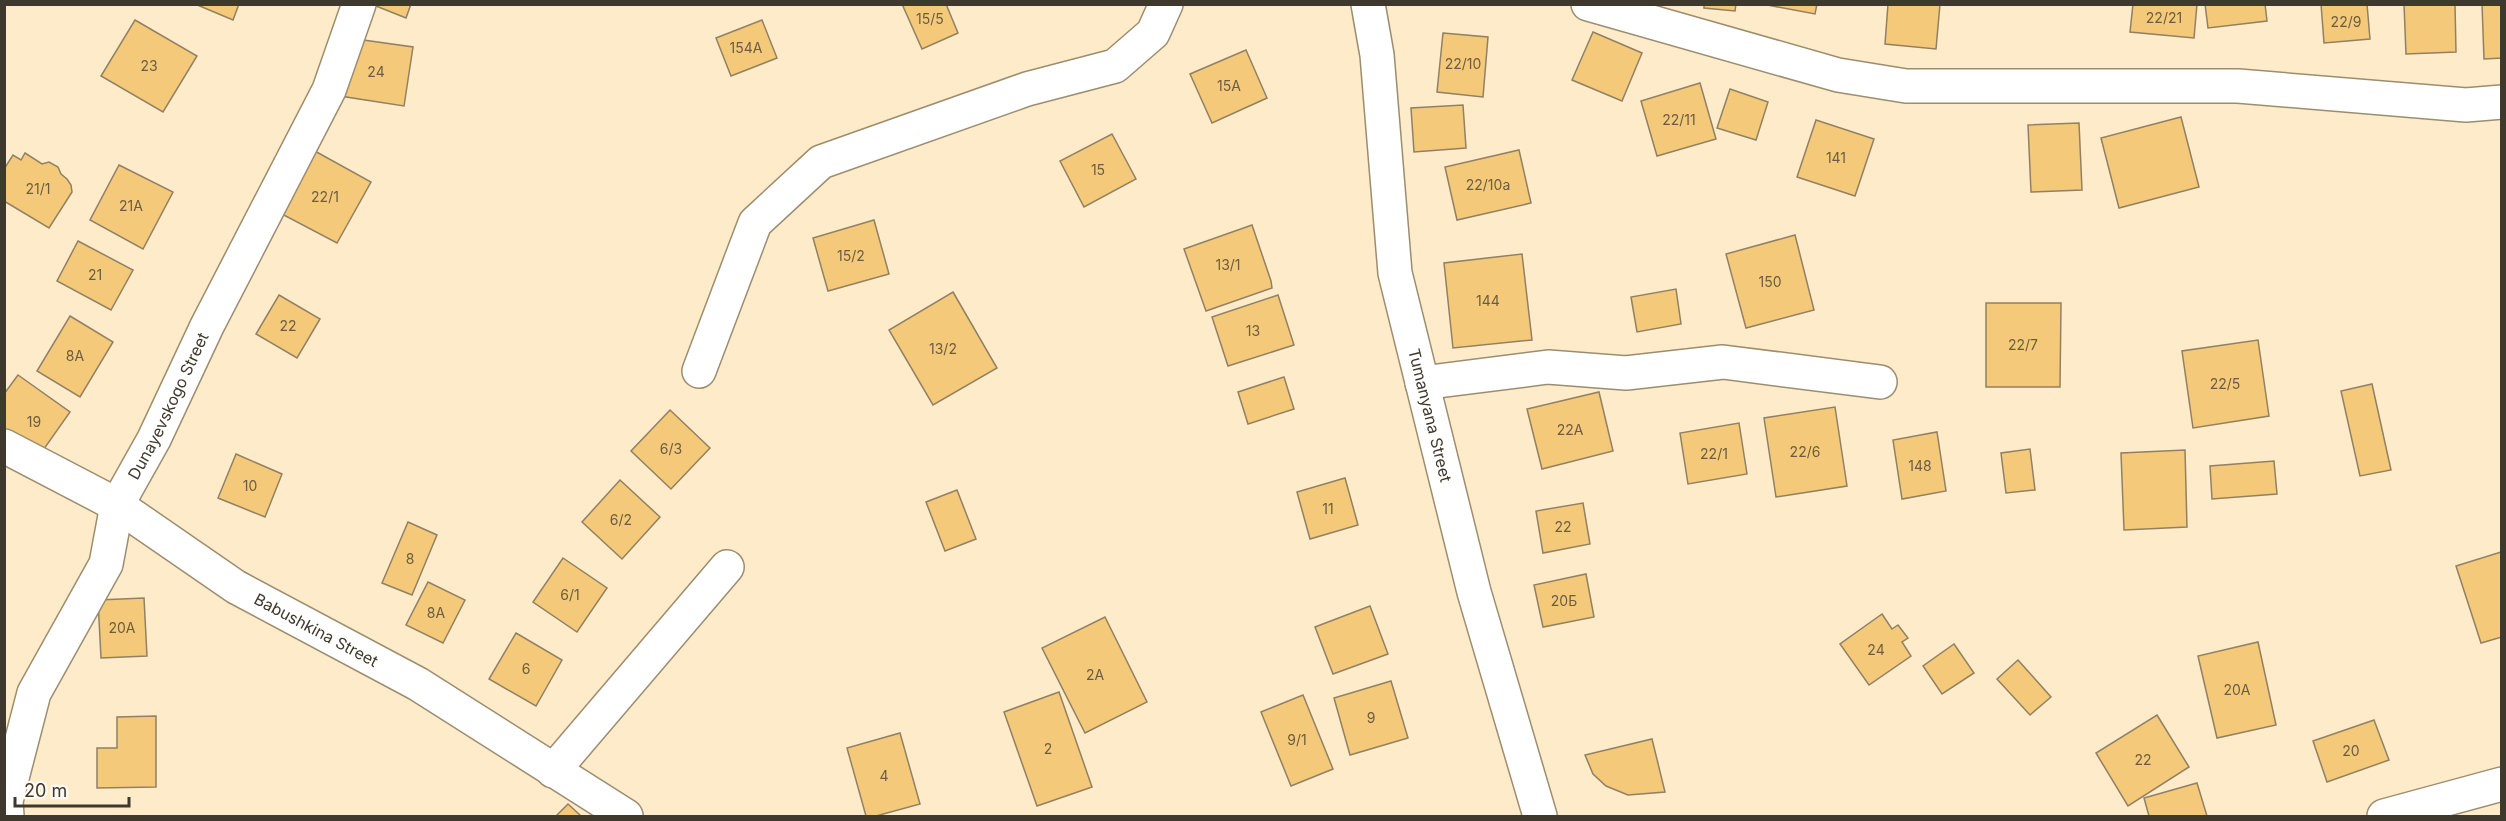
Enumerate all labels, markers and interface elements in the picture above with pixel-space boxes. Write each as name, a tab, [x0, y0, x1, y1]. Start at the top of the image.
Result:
house number: 22/21	[2146, 9, 2182, 26]
house number: 15/5	[916, 10, 944, 27]
house number: 22/9	[2331, 13, 2361, 30]
house number: 154А	[730, 39, 763, 56]
house number: 22/10	[1445, 55, 1481, 72]
house number: 23	[140, 57, 158, 74]
house number: 24	[367, 63, 385, 80]
house number: 15А	[1217, 77, 1241, 94]
house number: 22/11	[1662, 111, 1696, 128]
house number: 141	[1826, 149, 1846, 166]
house number: 15	[1091, 161, 1105, 178]
house number: 22/10а	[1466, 176, 1510, 193]
house number: 21/1	[26, 180, 50, 197]
house number: 22/1	[311, 188, 339, 205]
house number: 21А	[119, 197, 143, 214]
house number: 15/2	[837, 247, 865, 264]
house number: 13/1	[1215, 256, 1241, 273]
house number: 21	[88, 266, 102, 283]
house number: 150	[1758, 273, 1782, 290]
house number: 144	[1476, 292, 1500, 309]
house number: 22	[279, 317, 297, 334]
house number: 13	[1246, 322, 1260, 339]
street label: Dunayevskogo Street	[123, 329, 213, 483]
house number: 22/7	[2008, 336, 2038, 353]
house number: 13/2	[929, 340, 957, 357]
street label: Tumanyana Street	[1404, 346, 1456, 484]
house number: 8А	[66, 347, 84, 364]
house number: 22/5	[2210, 375, 2240, 392]
house number: 19	[27, 413, 41, 430]
house number: 22А	[1557, 421, 1584, 438]
house number: 6/3	[660, 440, 682, 457]
house number: 22/6	[1790, 443, 1820, 460]
house number: 22/1	[1700, 445, 1728, 462]
house number: 148	[1908, 457, 1932, 474]
house number: 10	[243, 477, 257, 494]
house number: 11	[1322, 500, 1334, 517]
house number: 6/2	[610, 511, 632, 528]
house number: 22	[1554, 518, 1572, 535]
house number: 8	[406, 550, 414, 567]
house number: 6/1	[560, 586, 580, 603]
street label: Babushkina Street	[251, 589, 382, 671]
house number: 20Б	[1551, 592, 1577, 609]
house number: 8А	[427, 604, 445, 621]
house number: 20А	[108, 619, 136, 636]
house number: 24	[1867, 641, 1885, 658]
house number: 6	[522, 660, 530, 677]
house number: 2А	[1086, 666, 1104, 683]
house number: 20А	[2223, 681, 2251, 698]
house number: 9	[1367, 709, 1375, 726]
house number: 9/1	[1287, 731, 1307, 748]
house number: 2	[1044, 740, 1052, 757]
house number: 20	[2342, 742, 2360, 759]
house number: 22	[2134, 751, 2152, 768]
house number: 4	[879, 767, 889, 784]
scale bar	[15, 770, 129, 808]
text: 20 m	[24, 780, 67, 801]

